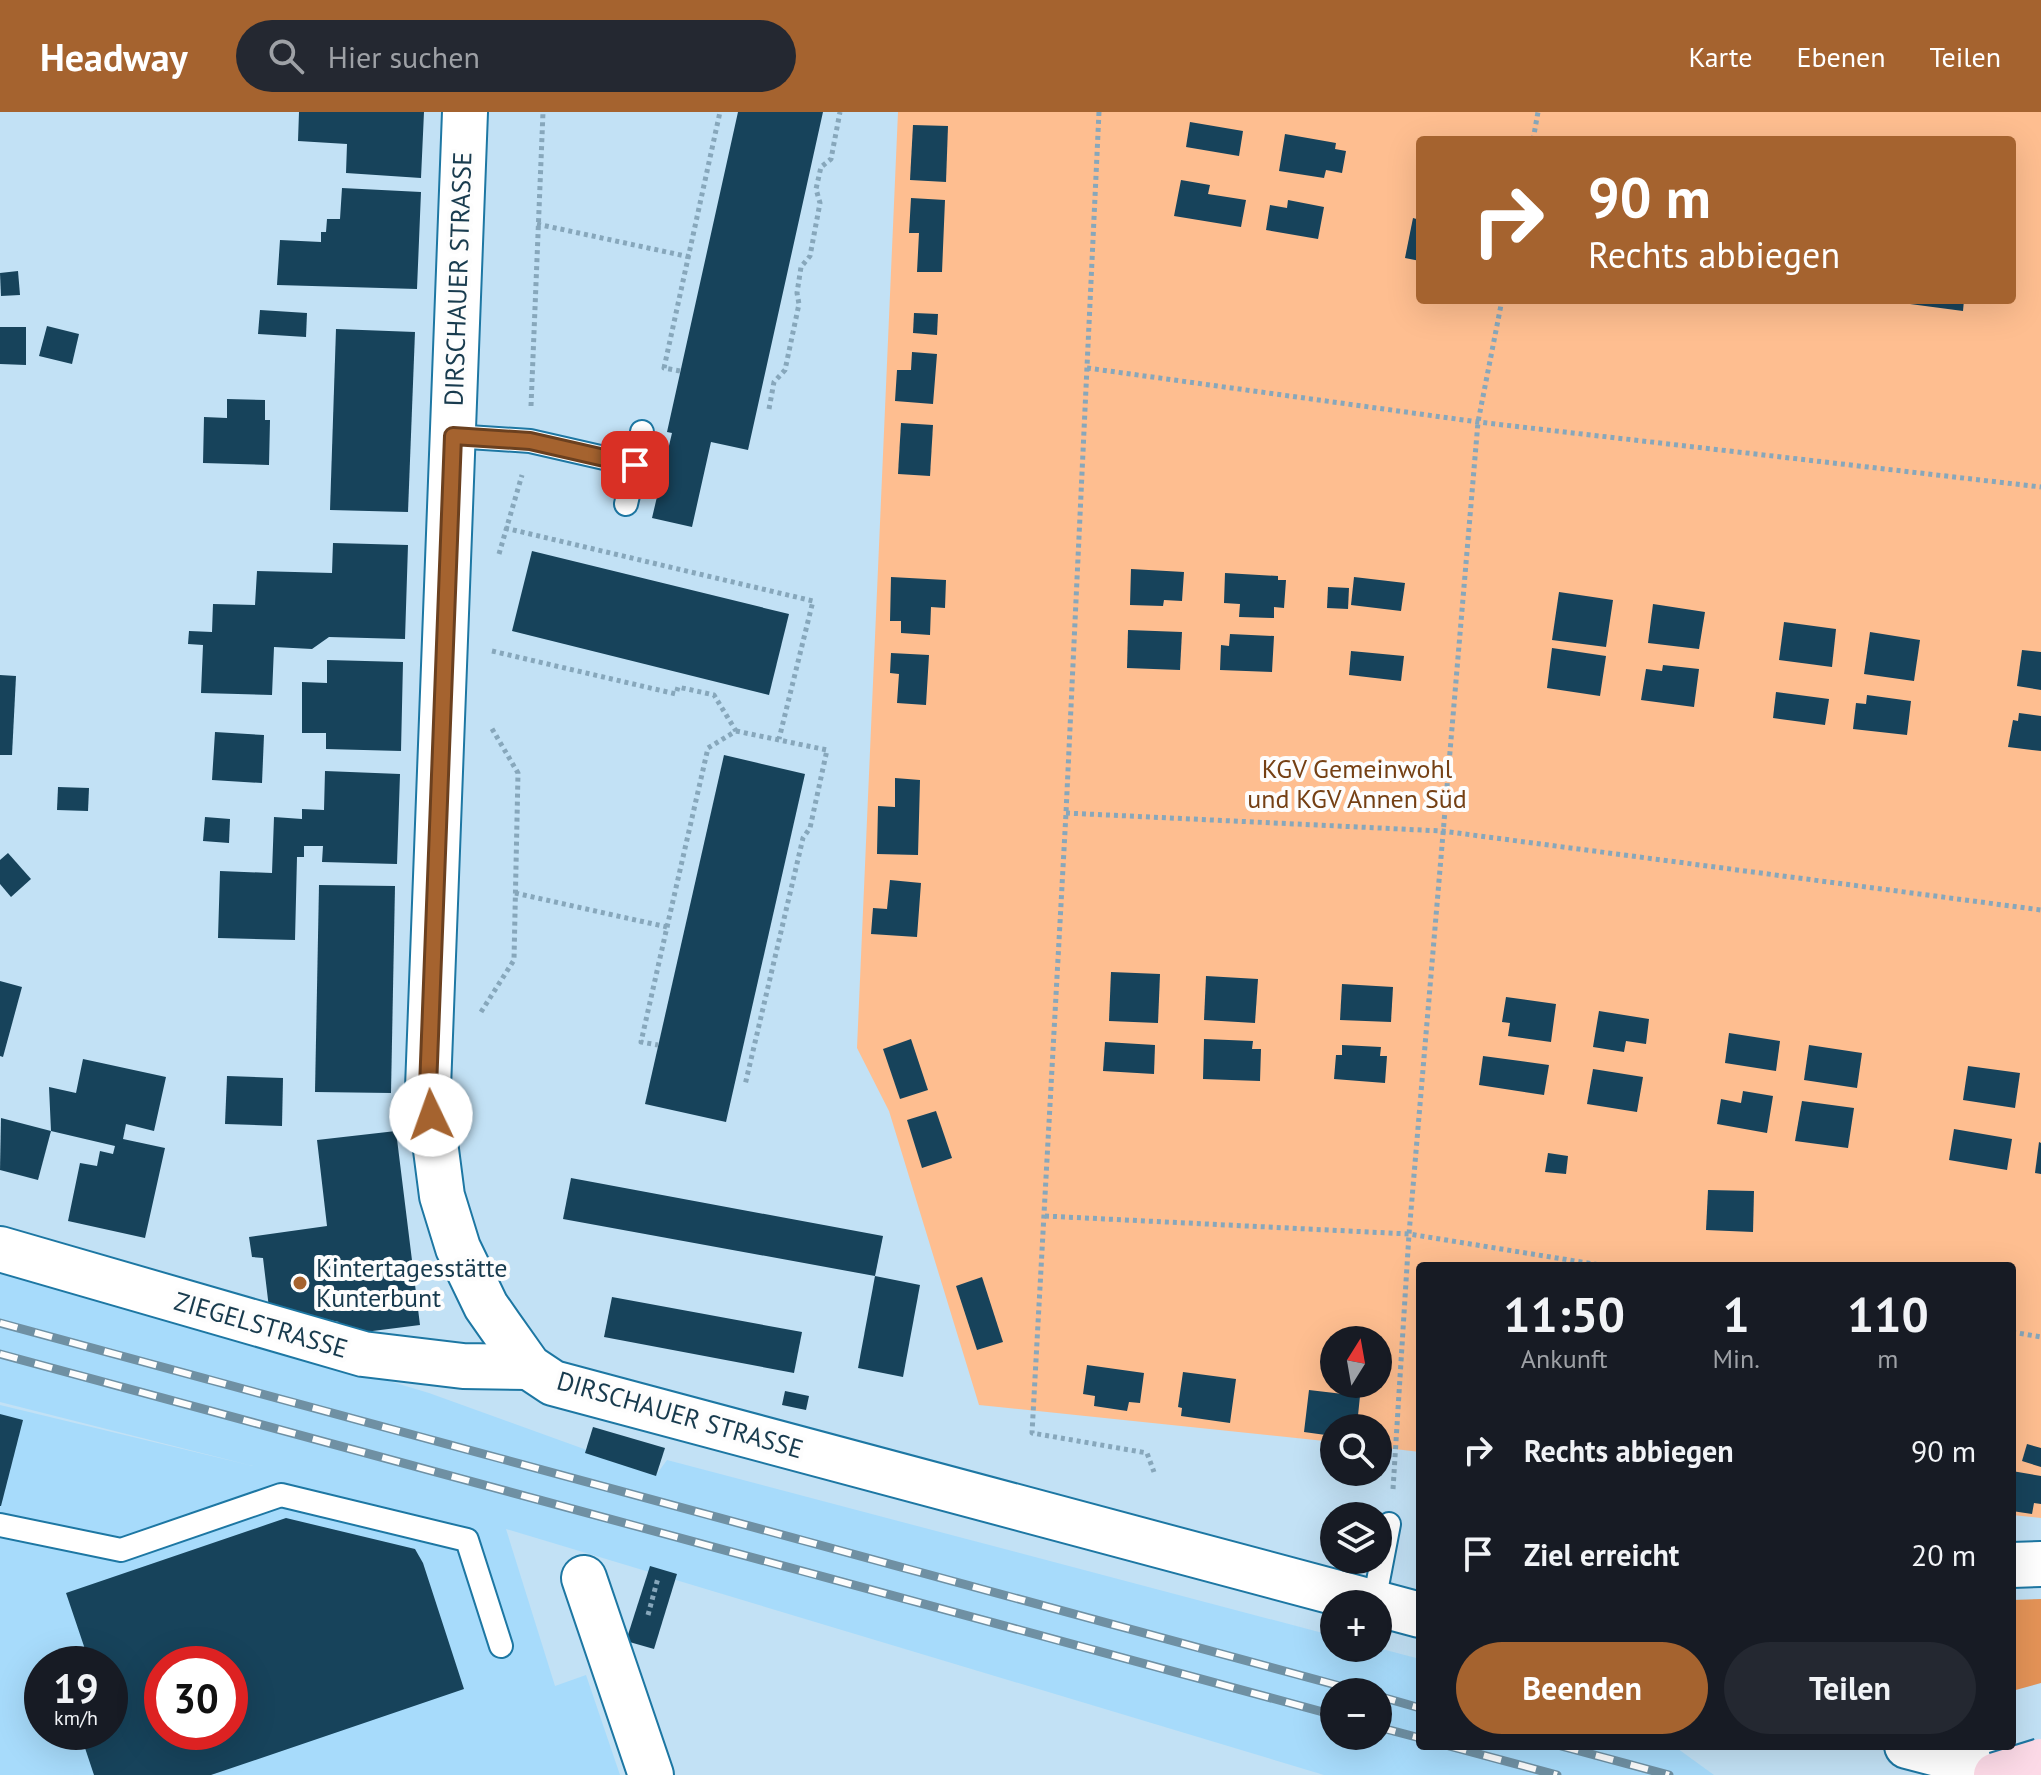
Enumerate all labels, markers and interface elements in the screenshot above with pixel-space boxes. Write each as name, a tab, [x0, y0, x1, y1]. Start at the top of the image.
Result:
search box	[236, 20, 796, 92]
text: Headway	[40, 32, 188, 81]
icon: search	[264, 34, 308, 78]
text: Hier suchen	[328, 37, 480, 76]
text: Karte	[1688, 38, 1752, 75]
text: Ebenen	[1796, 38, 1886, 75]
text: Teilen	[1930, 38, 2001, 75]
street label: DIRSCHAUER STRASSE	[437, 151, 478, 407]
text: 90 m	[1588, 161, 1711, 233]
icon: right	[1456, 168, 1560, 272]
text: Rechts abbiegen	[1588, 231, 1840, 278]
pin	[601, 431, 669, 499]
icon: arrive	[613, 443, 657, 487]
park label: KGV Gemeinwohl und KGV Annen Süd	[1247, 752, 1467, 815]
position arrow	[389, 1073, 473, 1157]
place label: Kintertagesstätte Kunterbunt	[316, 1251, 507, 1314]
marker: Kintertagesstätte Kunterbunt	[291, 1274, 309, 1292]
text: 11:50	[1503, 1283, 1625, 1345]
text: 1	[1722, 1283, 1750, 1345]
text: 110	[1847, 1283, 1929, 1345]
street label: ZIEGELSTRASSE	[171, 1284, 352, 1365]
north arrow	[1320, 1326, 1392, 1398]
map controls	[1320, 1326, 1392, 1750]
text: Ankunft	[1521, 1342, 1608, 1375]
text: Min.	[1712, 1342, 1760, 1375]
text: m	[1877, 1342, 1898, 1375]
street label: DIRSCHAUER STRASSE	[553, 1364, 807, 1465]
button: search	[1320, 1414, 1392, 1486]
icon: right	[1456, 1428, 1500, 1472]
text: Rechts abbiegen	[1524, 1431, 1734, 1470]
text: 90 m	[1911, 1431, 1976, 1470]
button: layers	[1320, 1502, 1392, 1574]
icon: arrive	[1456, 1532, 1500, 1576]
text: Ziel erreicht	[1524, 1535, 1679, 1574]
text: 20 m	[1911, 1535, 1976, 1574]
button: +	[1320, 1590, 1392, 1662]
button: Beenden	[1456, 1642, 1708, 1734]
button: Teilen	[1724, 1642, 1976, 1734]
speed limit sign: 30	[144, 1646, 248, 1750]
text: 19	[53, 1662, 99, 1714]
button: −	[1320, 1678, 1392, 1750]
text: km/h	[54, 1705, 98, 1731]

